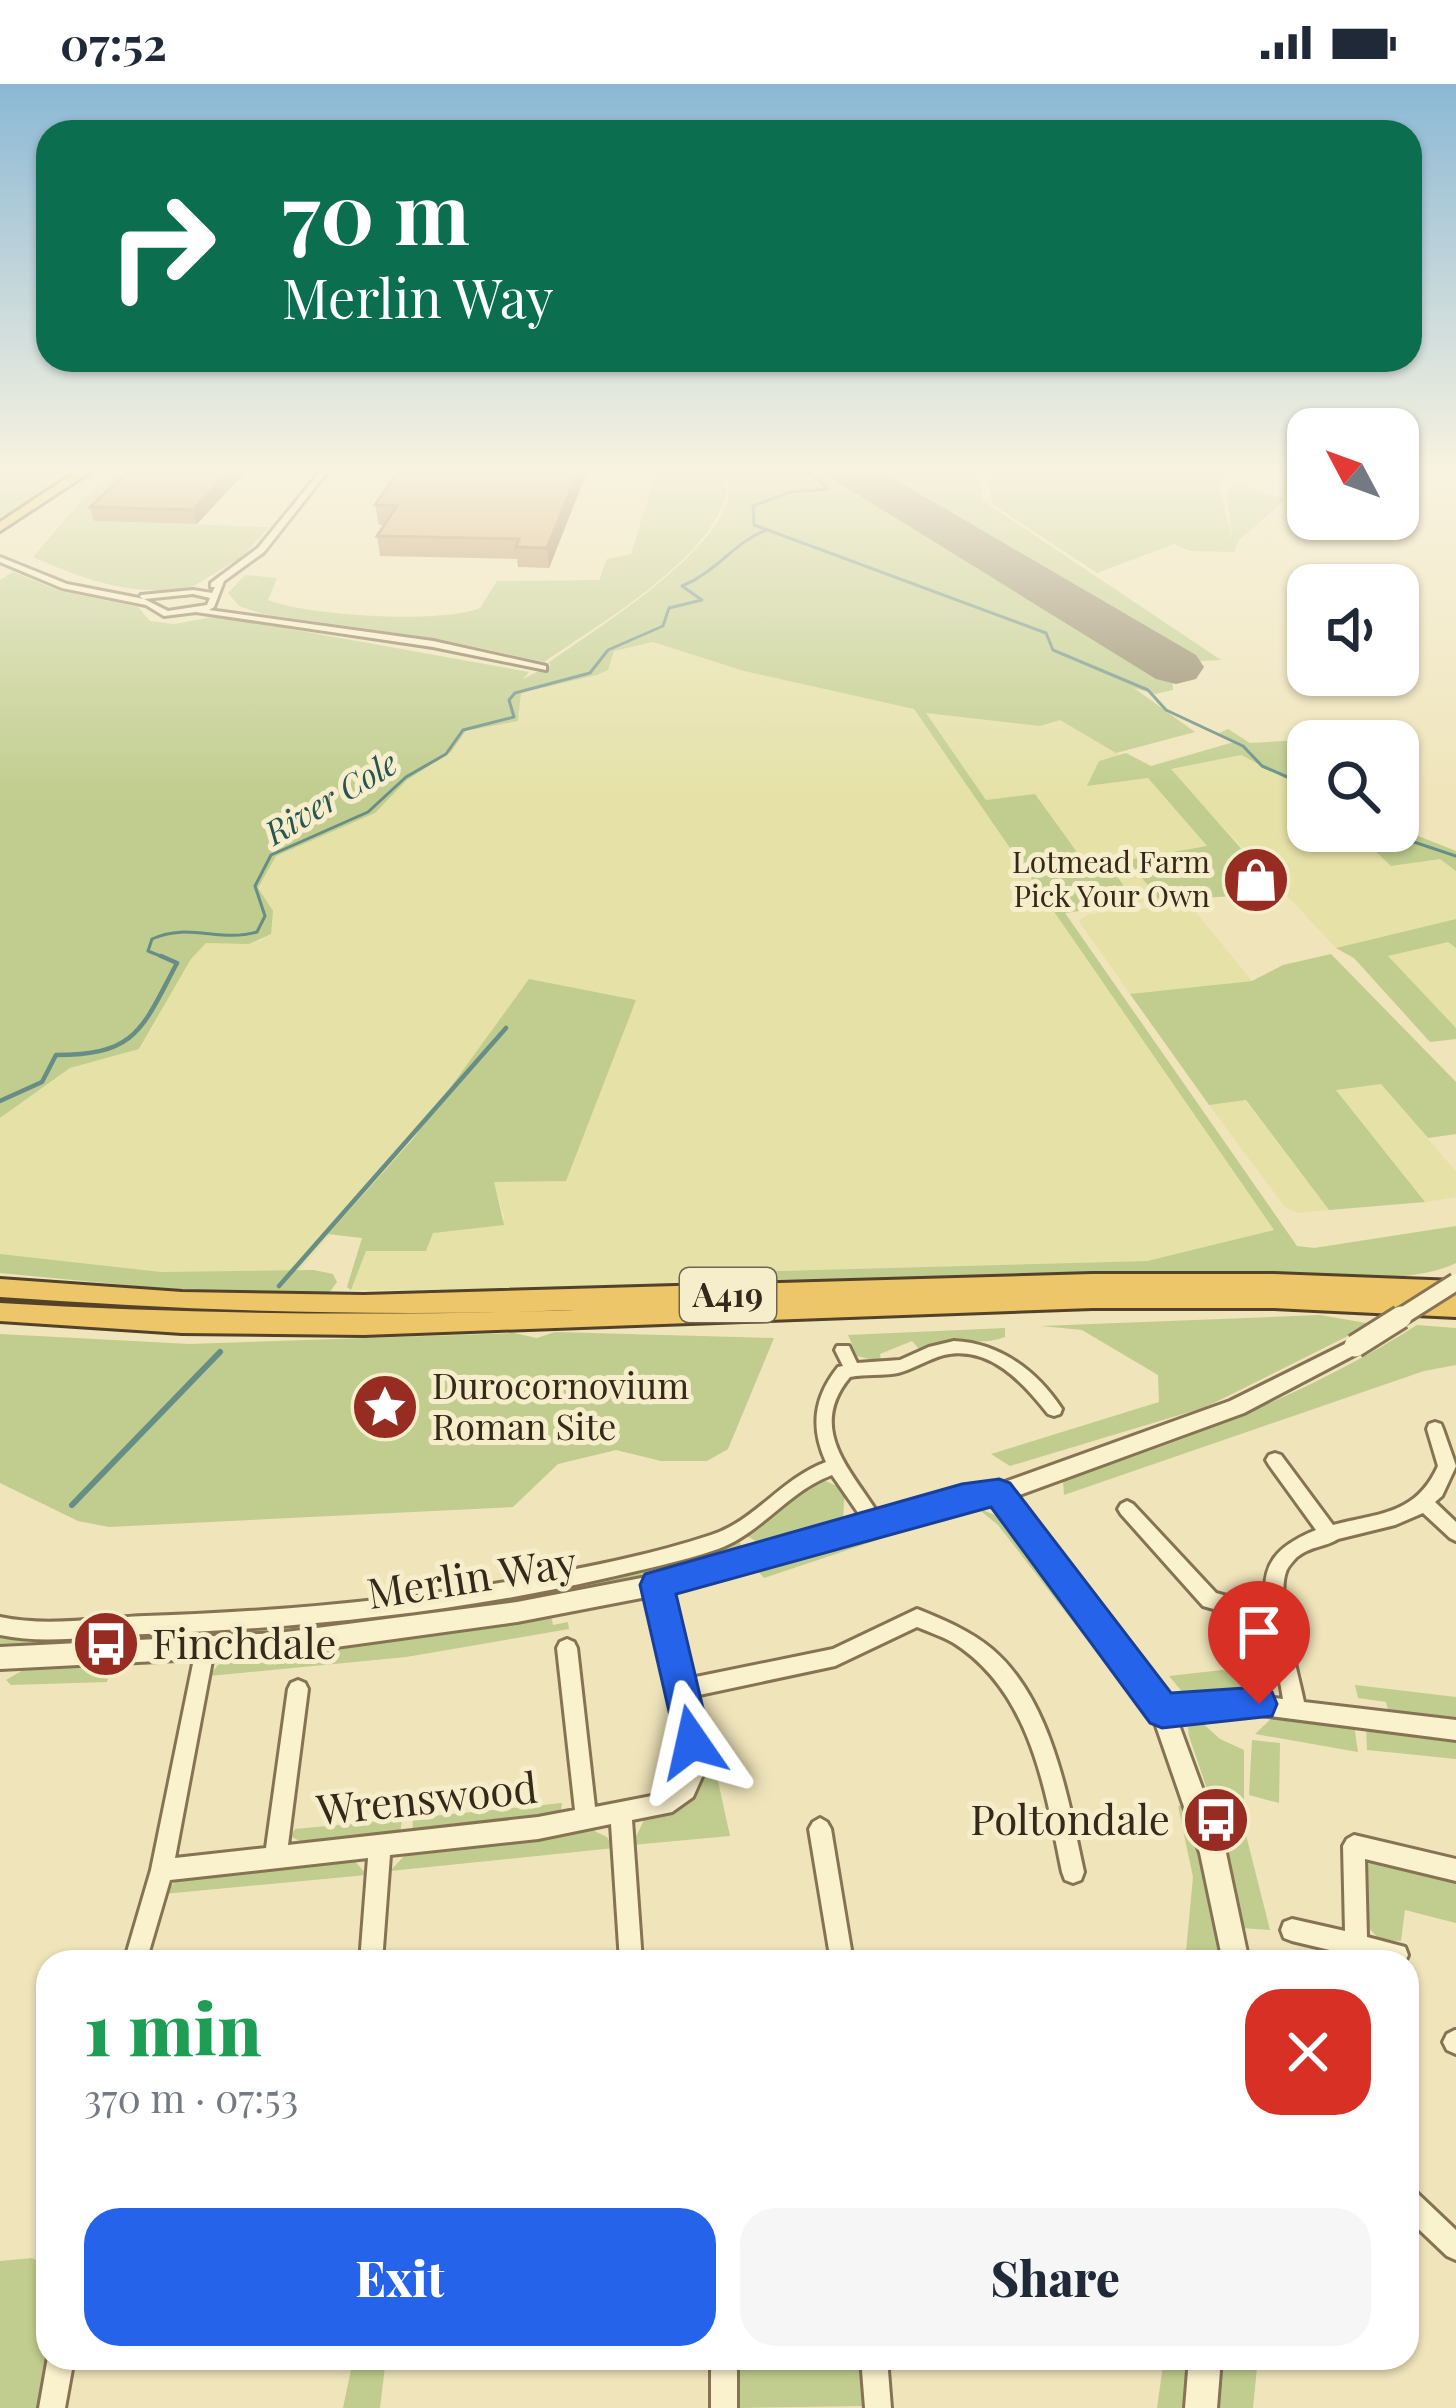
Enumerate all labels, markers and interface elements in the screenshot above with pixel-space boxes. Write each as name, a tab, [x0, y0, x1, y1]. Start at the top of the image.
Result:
text: 07:52	[60, 12, 167, 72]
text: 70 m	[282, 154, 470, 266]
icon: right	[84, 168, 240, 324]
text: Merlin Way	[282, 261, 553, 333]
north arrow	[1287, 408, 1419, 540]
map controls	[1287, 408, 1419, 852]
button: sound	[1287, 564, 1419, 696]
button: search	[1287, 720, 1419, 852]
water label: River Cole	[254, 739, 405, 854]
place label: Lotmead Farm Pick Your Own	[1012, 841, 1210, 915]
shop icon: Lotmead Farm Pick Your Own	[1221, 845, 1291, 915]
road number: A419	[680, 1268, 776, 1322]
place label: Durocornovium Roman Site	[432, 1360, 689, 1449]
place icon: Durocornovium Roman Site	[350, 1372, 420, 1442]
street label: Merlin Way	[363, 1532, 580, 1620]
pin	[1208, 1581, 1310, 1704]
icon: arrive	[1226, 1599, 1292, 1665]
bus stop icon: Finchdale	[71, 1609, 141, 1679]
place label: Finchdale	[152, 1614, 337, 1670]
position arrow	[629, 1679, 755, 1805]
street label: Wrenswood	[313, 1758, 540, 1837]
bus stop icon: Poltondale	[1181, 1785, 1251, 1855]
place label: Poltondale	[970, 1790, 1170, 1846]
text: 1 min	[84, 1978, 262, 2074]
button: close	[1245, 1989, 1371, 2115]
text: 370 m · 07:53	[84, 2071, 298, 2123]
button: Exit	[84, 2208, 716, 2346]
button: Share	[740, 2208, 1371, 2346]

